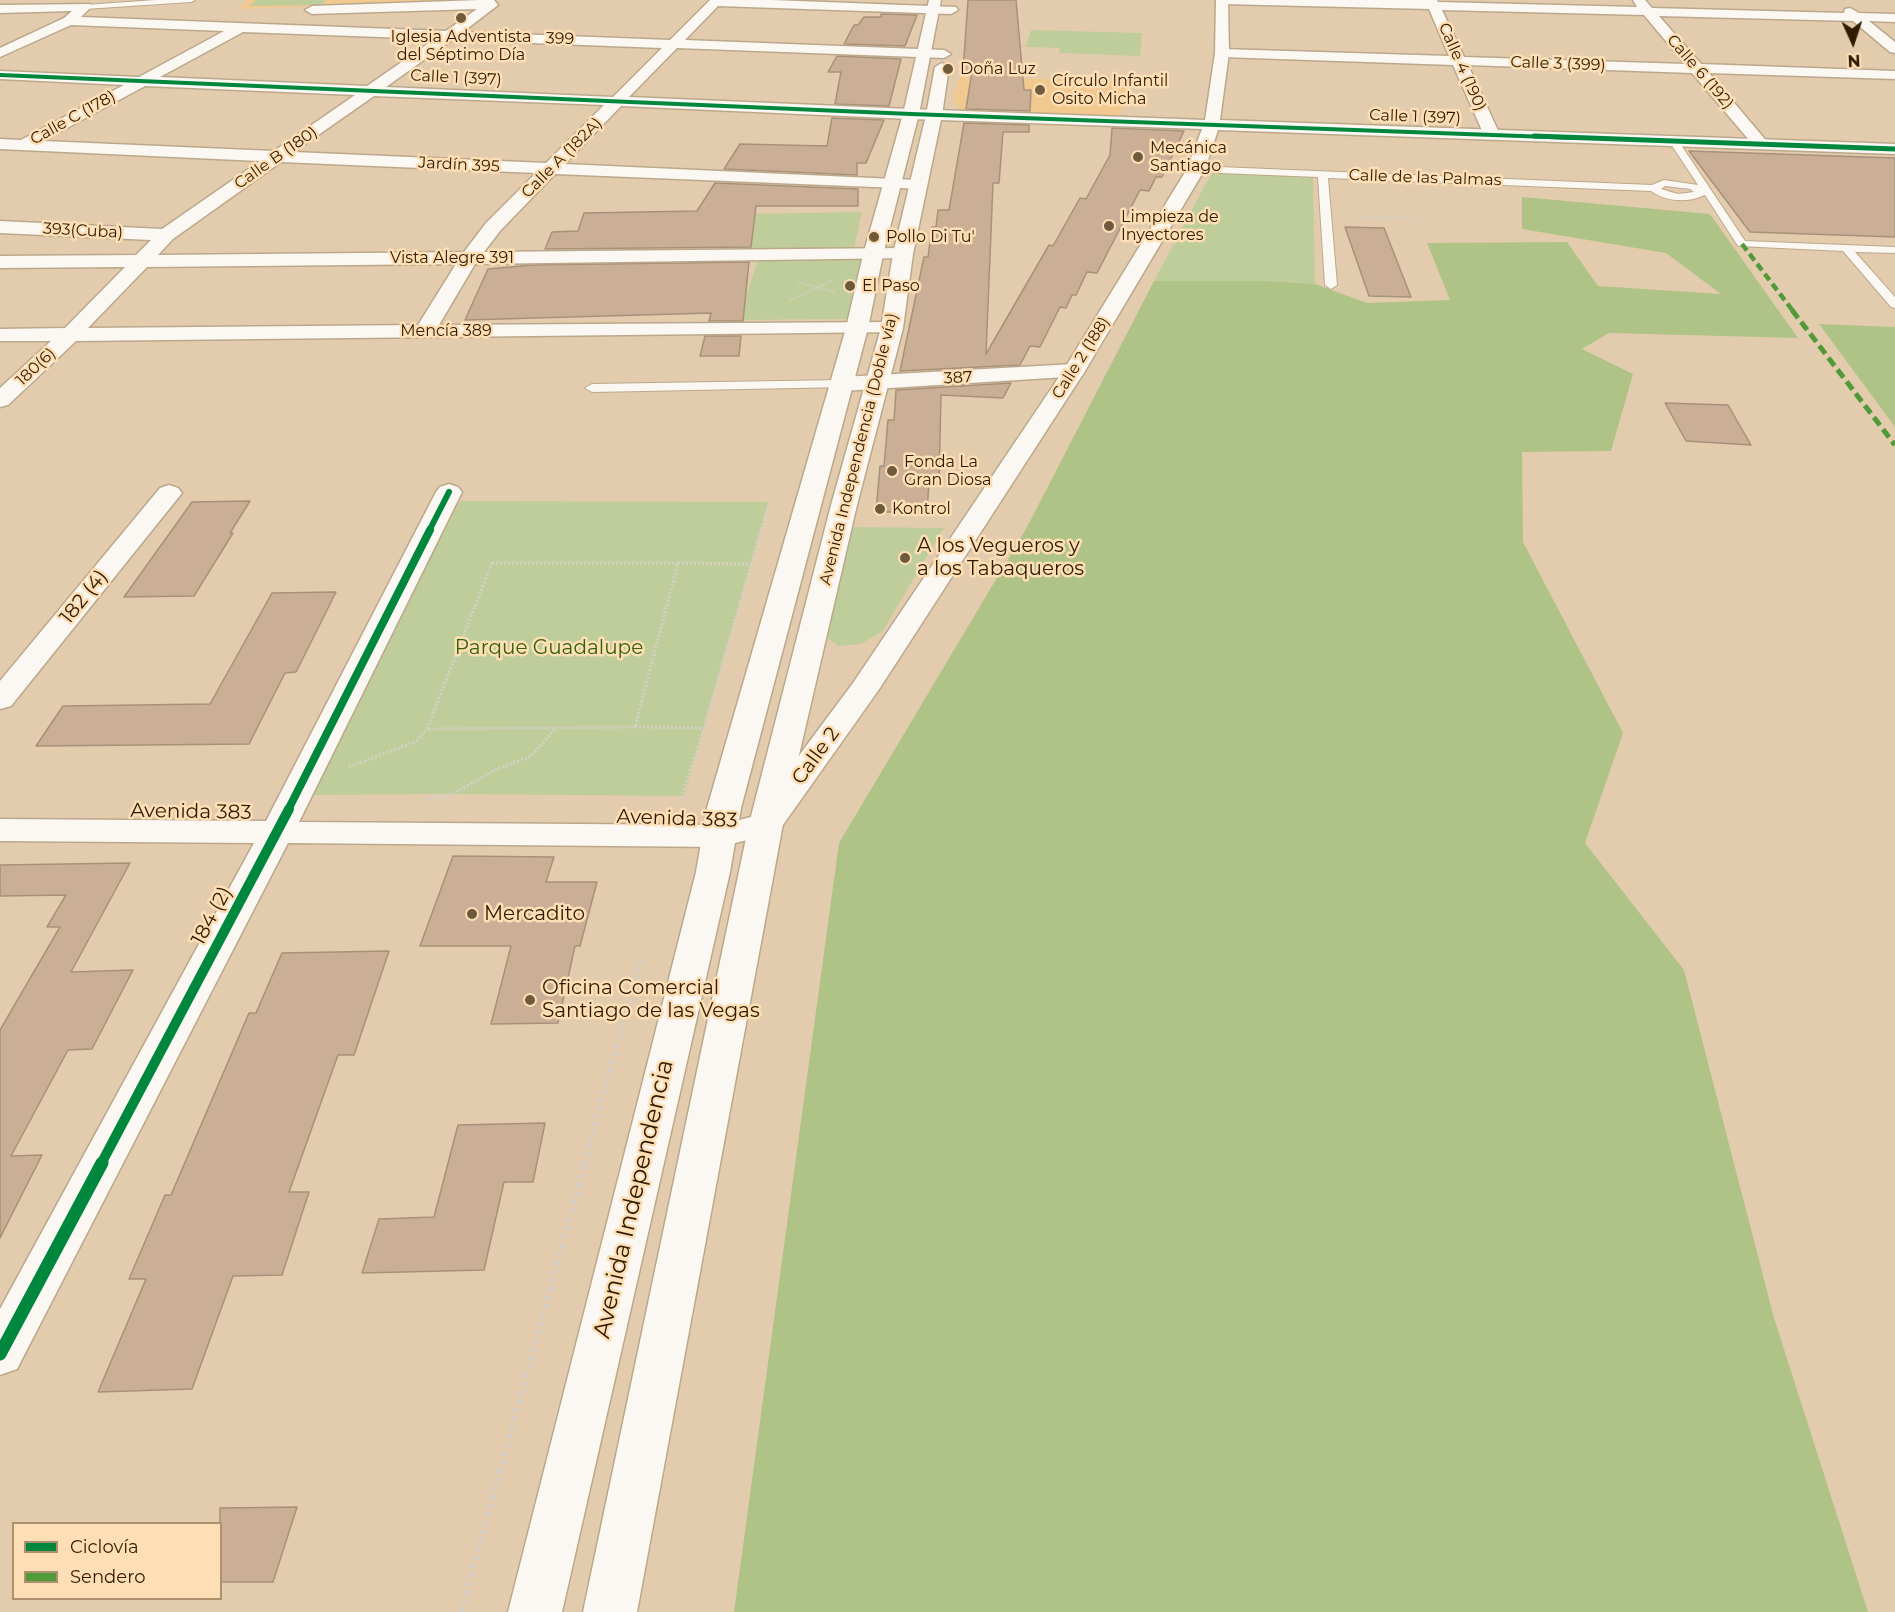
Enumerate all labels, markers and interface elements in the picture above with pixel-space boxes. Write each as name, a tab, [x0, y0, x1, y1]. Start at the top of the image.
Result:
marker: Iglesia Adventista del Séptimo Día	[454, 11, 468, 25]
north arrow	[1823, 12, 1883, 72]
street label: Calle 4 (190)	[1434, 20, 1490, 114]
place label: Iglesia Adventista del Séptimo Día	[391, 27, 531, 65]
street label: 399	[545, 29, 575, 49]
street label: Calle 6 (192)	[1662, 31, 1738, 113]
text: N	[1847, 51, 1861, 70]
street label: Calle 3 (399)	[1510, 53, 1606, 75]
place label: Doña Luz	[960, 59, 1036, 79]
marker: Doña Luz	[941, 62, 955, 76]
street label: Calle 1 (397)	[410, 66, 502, 90]
place label: Círculo Infantil Osito Micha	[1052, 71, 1168, 109]
marker: Círculo Infantil Osito Micha	[1033, 83, 1047, 97]
street label: Calle C (178)	[27, 87, 119, 149]
street label: Calle 1 (397)	[1369, 106, 1461, 128]
street label: Calle A (182A)	[518, 114, 606, 202]
street label: Calle B (180)	[231, 122, 321, 194]
place label: Mecánica Santiago	[1150, 138, 1227, 176]
marker: Mecánica Santiago	[1131, 150, 1145, 164]
street label: Jardín 395	[418, 153, 500, 177]
street label: Calle de las Palmas	[1348, 166, 1502, 190]
place label: Limpieza de Inyectores	[1121, 207, 1219, 245]
street label: 393(Cuba)	[42, 219, 124, 243]
marker: Limpieza de Inyectores	[1102, 219, 1116, 233]
place label: Pollo Di Tu'	[886, 227, 975, 247]
marker: Pollo Di Tu'	[867, 230, 881, 244]
street label: Vista Alegre 391	[390, 248, 514, 268]
place label: El Paso	[862, 276, 920, 296]
marker: El Paso	[843, 279, 857, 293]
street label: Avenida Independencia (Doble vía)	[816, 311, 902, 587]
street label: Calle 2 (188)	[1048, 313, 1114, 403]
street label: Mencía 389	[400, 321, 492, 341]
street label: 180(6)	[12, 344, 60, 390]
street label: 387	[943, 368, 973, 388]
place label: Fonda La Gran Diosa	[904, 452, 991, 490]
marker: Fonda La Gran Diosa	[885, 464, 899, 478]
place label: Kontrol	[892, 499, 951, 519]
marker: Kontrol	[873, 502, 887, 516]
place label: A los Vegueros y a los Tabaqueros	[917, 534, 1084, 581]
marker: A los Vegueros y a los Tabaqueros	[898, 551, 912, 565]
street label: 182 (4)	[55, 565, 113, 629]
park label: Parque Guadalupe	[455, 636, 643, 660]
street label: Calle 2	[787, 723, 845, 789]
street label: Avenida 383	[130, 799, 252, 825]
street label: Avenida 383	[616, 805, 738, 833]
street label: 184 (2)	[187, 883, 237, 949]
place label: Mercadito	[484, 902, 585, 926]
marker: Mercadito	[465, 907, 479, 921]
place label: Oficina Comercial Santiago de las Vegas	[542, 976, 760, 1023]
marker: Oficina Comercial Santiago de las Vegas	[523, 993, 537, 1007]
street label: Avenida Independencia	[588, 1057, 680, 1341]
legend	[12, 1522, 222, 1600]
text: Ciclovía	[70, 1536, 139, 1558]
text: Sendero	[70, 1566, 145, 1588]

